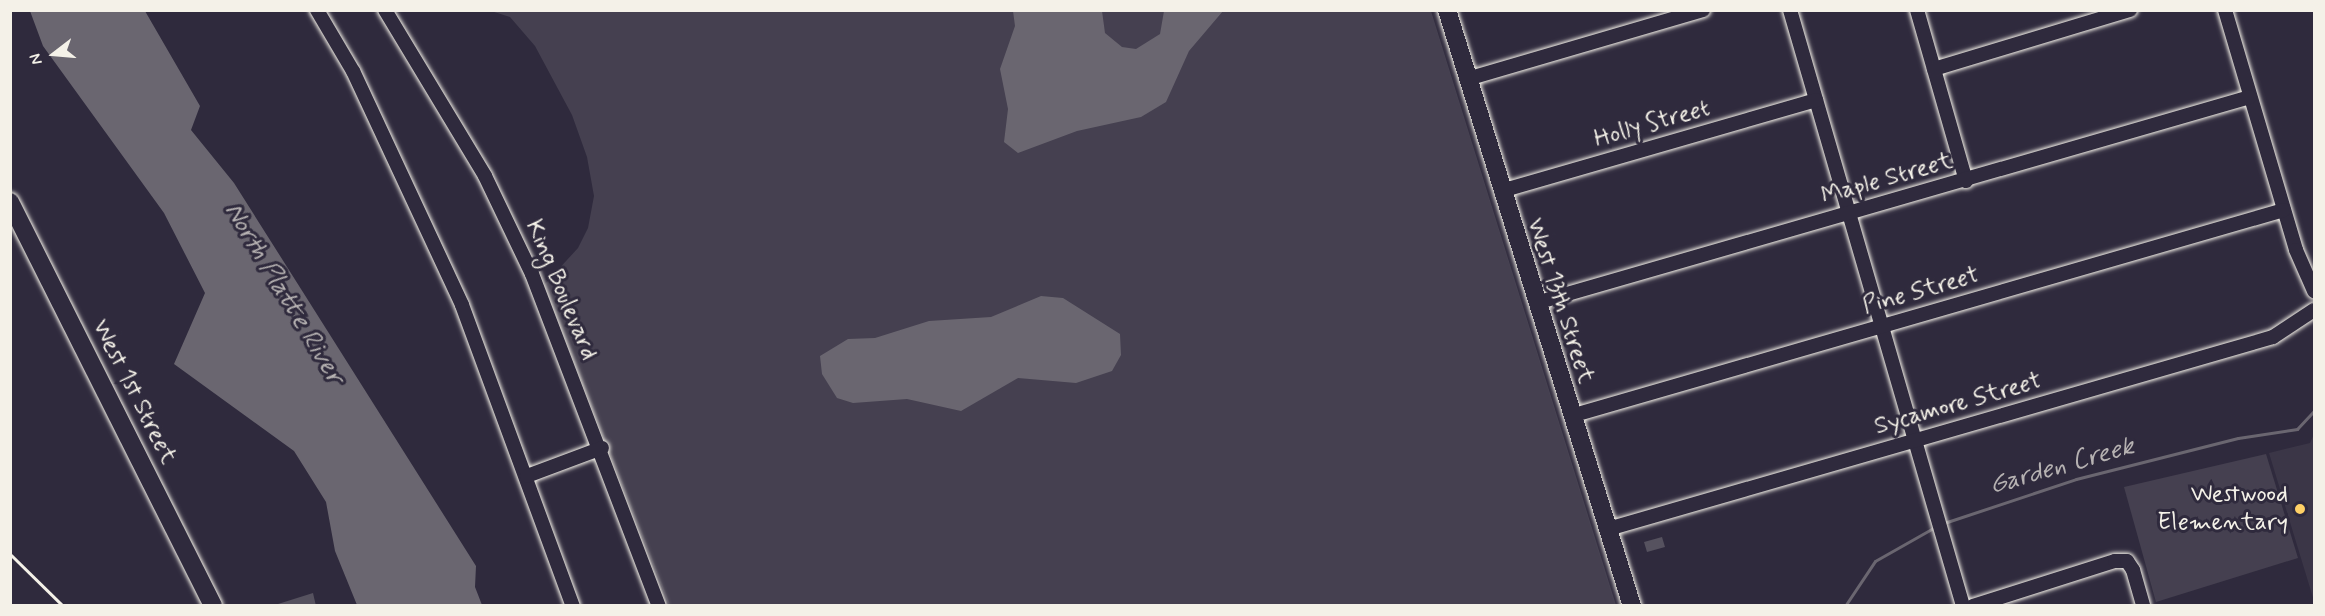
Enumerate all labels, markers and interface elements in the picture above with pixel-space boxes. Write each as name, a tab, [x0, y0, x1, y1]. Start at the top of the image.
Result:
north arrow	[24, 24, 84, 84]
text: N	[25, 51, 48, 67]
street label: Holly Street	[1589, 93, 1715, 155]
street label: Maple Street	[1818, 147, 1956, 211]
water label: North Platte River	[217, 198, 349, 390]
street label: West 13th Street	[1520, 215, 1600, 387]
street label: King Boulevard	[519, 216, 603, 364]
street label: Pine Street	[1860, 261, 1982, 321]
street label: West 1st Street	[85, 315, 183, 469]
street label: Sycamore Street	[1872, 367, 2044, 441]
water label: Garden Creek	[1986, 431, 2138, 503]
place label: Westwood Elementary	[2157, 481, 2288, 537]
marker: Westwood Elementary	[2293, 502, 2307, 516]

